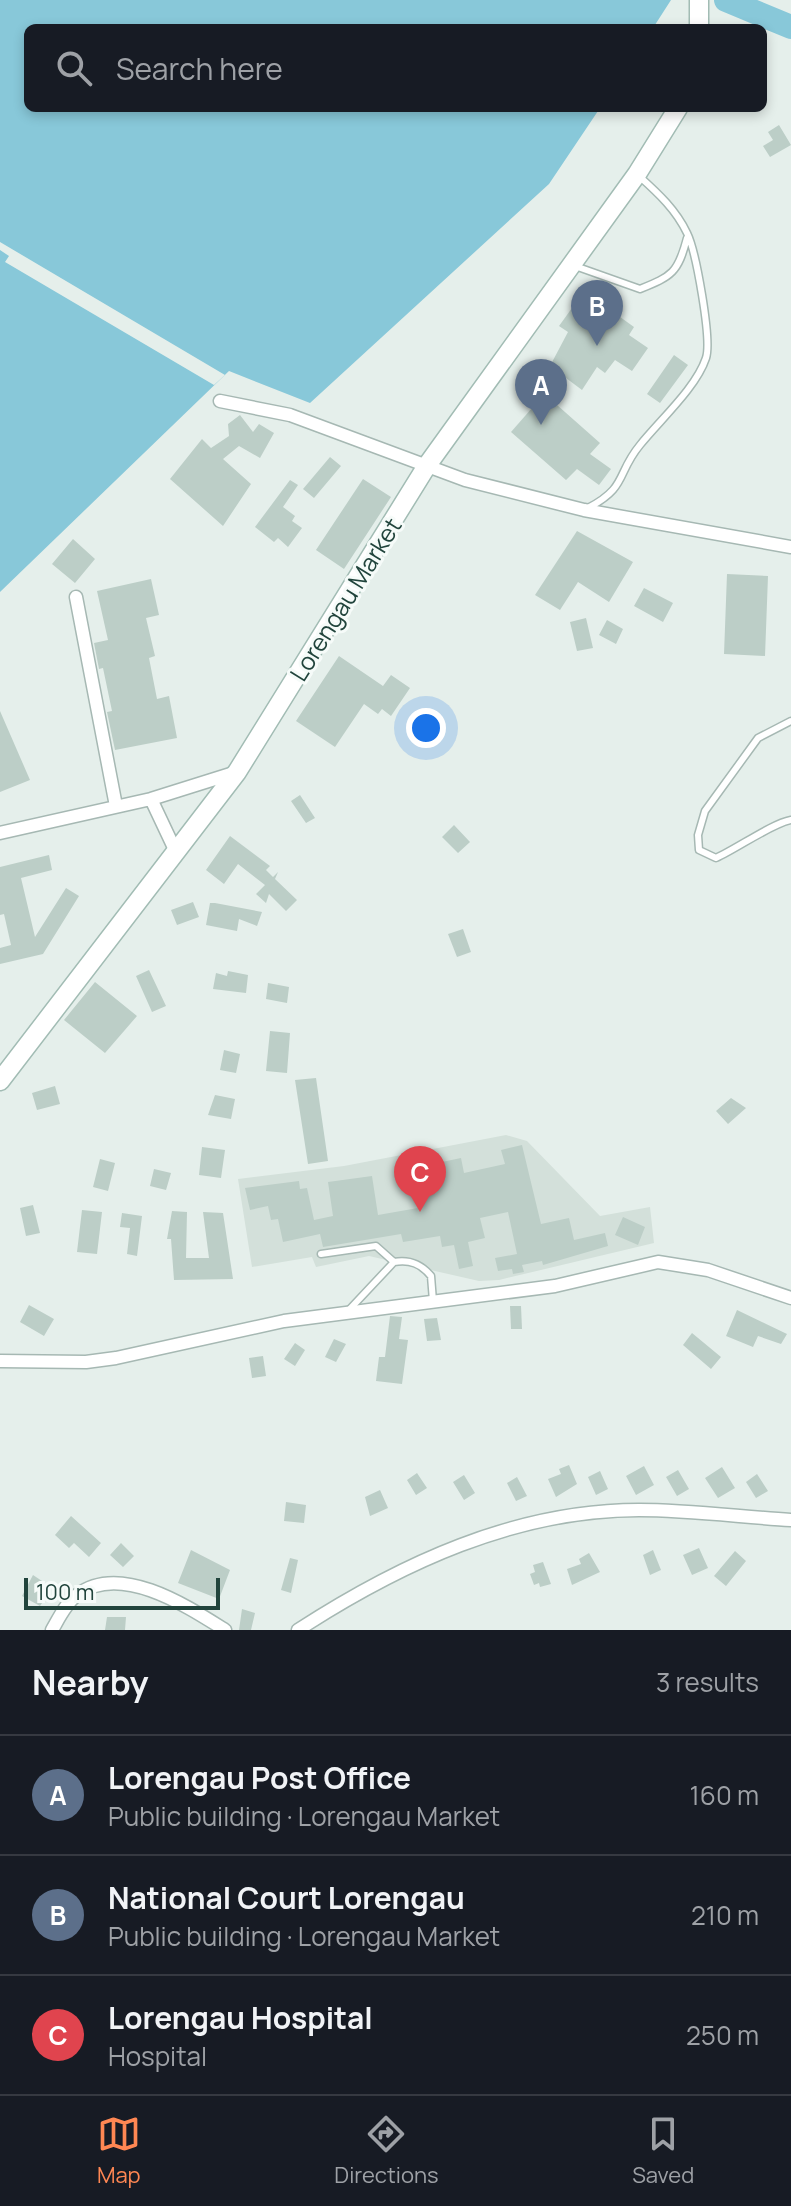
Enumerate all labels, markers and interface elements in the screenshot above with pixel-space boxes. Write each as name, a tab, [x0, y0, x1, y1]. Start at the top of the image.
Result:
search box	[24, 24, 767, 112]
icon: search	[52, 46, 96, 90]
text: Search here	[116, 48, 283, 89]
pin: B	[571, 280, 623, 346]
pin: A	[515, 359, 567, 425]
street label: Lorengau Market	[282, 511, 408, 687]
your location	[406, 708, 446, 748]
pin: C	[394, 1146, 446, 1212]
scale bar	[24, 1574, 220, 1610]
text: 100 m	[36, 1577, 94, 1607]
text: Nearby	[32, 1659, 148, 1705]
text: 3 results	[656, 1664, 759, 1700]
text: Lorengau Post Office	[108, 1757, 411, 1798]
text: A	[49, 1777, 67, 1813]
text: 160 m	[690, 1777, 759, 1813]
text: Public building · Lorengau Market	[108, 1798, 500, 1834]
text: National Court Lorengau	[108, 1877, 465, 1918]
text: B	[50, 1897, 66, 1933]
text: 210 m	[691, 1897, 759, 1933]
text: Public building · Lorengau Market	[108, 1918, 500, 1954]
text: Lorengau Hospital	[108, 1997, 373, 2038]
text: C	[48, 2017, 68, 2053]
text: 250 m	[686, 2017, 759, 2053]
text: Hospital	[108, 2038, 207, 2074]
tab: Map	[97, 2112, 141, 2190]
tab: Directions	[334, 2112, 439, 2190]
tab: Saved	[632, 2112, 694, 2190]

